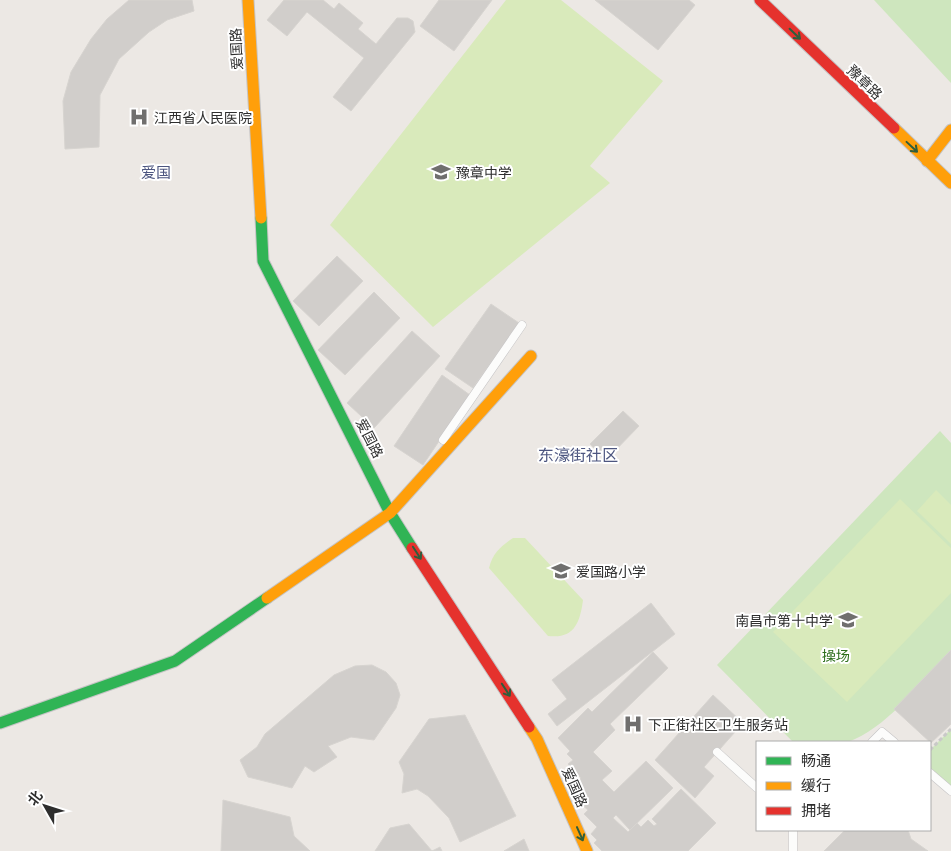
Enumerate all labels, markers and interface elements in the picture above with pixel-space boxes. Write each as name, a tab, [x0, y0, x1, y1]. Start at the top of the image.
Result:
street label: 爱国路	[225, 28, 247, 70]
one-way arrow	[789, 28, 801, 40]
street label: 豫章路	[843, 61, 887, 103]
hospital icon: 江西省人民医院	[128, 106, 150, 128]
place label: 江西省人民医院	[154, 108, 252, 127]
one-way arrow	[906, 141, 918, 153]
school or university icon: 豫章中学	[430, 161, 452, 183]
district label: 爱国	[141, 162, 171, 182]
place label: 豫章中学	[456, 163, 512, 182]
street label: 爱国路	[352, 415, 388, 461]
district label: 东濠街社区	[538, 444, 618, 466]
one-way arrow	[412, 546, 422, 560]
school or university icon: 爱国路小学	[550, 560, 572, 582]
place label: 爱国路小学	[576, 562, 646, 581]
school or university icon: 南昌市第十中学	[837, 609, 859, 631]
place label: 南昌市第十中学	[735, 611, 833, 630]
park label: 操场	[822, 646, 850, 665]
one-way arrow	[501, 682, 511, 696]
hospital icon: 下正街社区卫生服务站	[622, 713, 644, 735]
place label: 下正街社区卫生服务站	[648, 715, 788, 734]
legend	[756, 741, 931, 831]
text: 畅通	[801, 750, 831, 770]
street label: 爱国路	[558, 764, 592, 810]
text: 缓行	[801, 775, 831, 795]
north arrow	[20, 781, 70, 831]
text: 北	[23, 786, 46, 809]
text: 拥堵	[801, 800, 831, 820]
one-way arrow	[575, 826, 585, 841]

